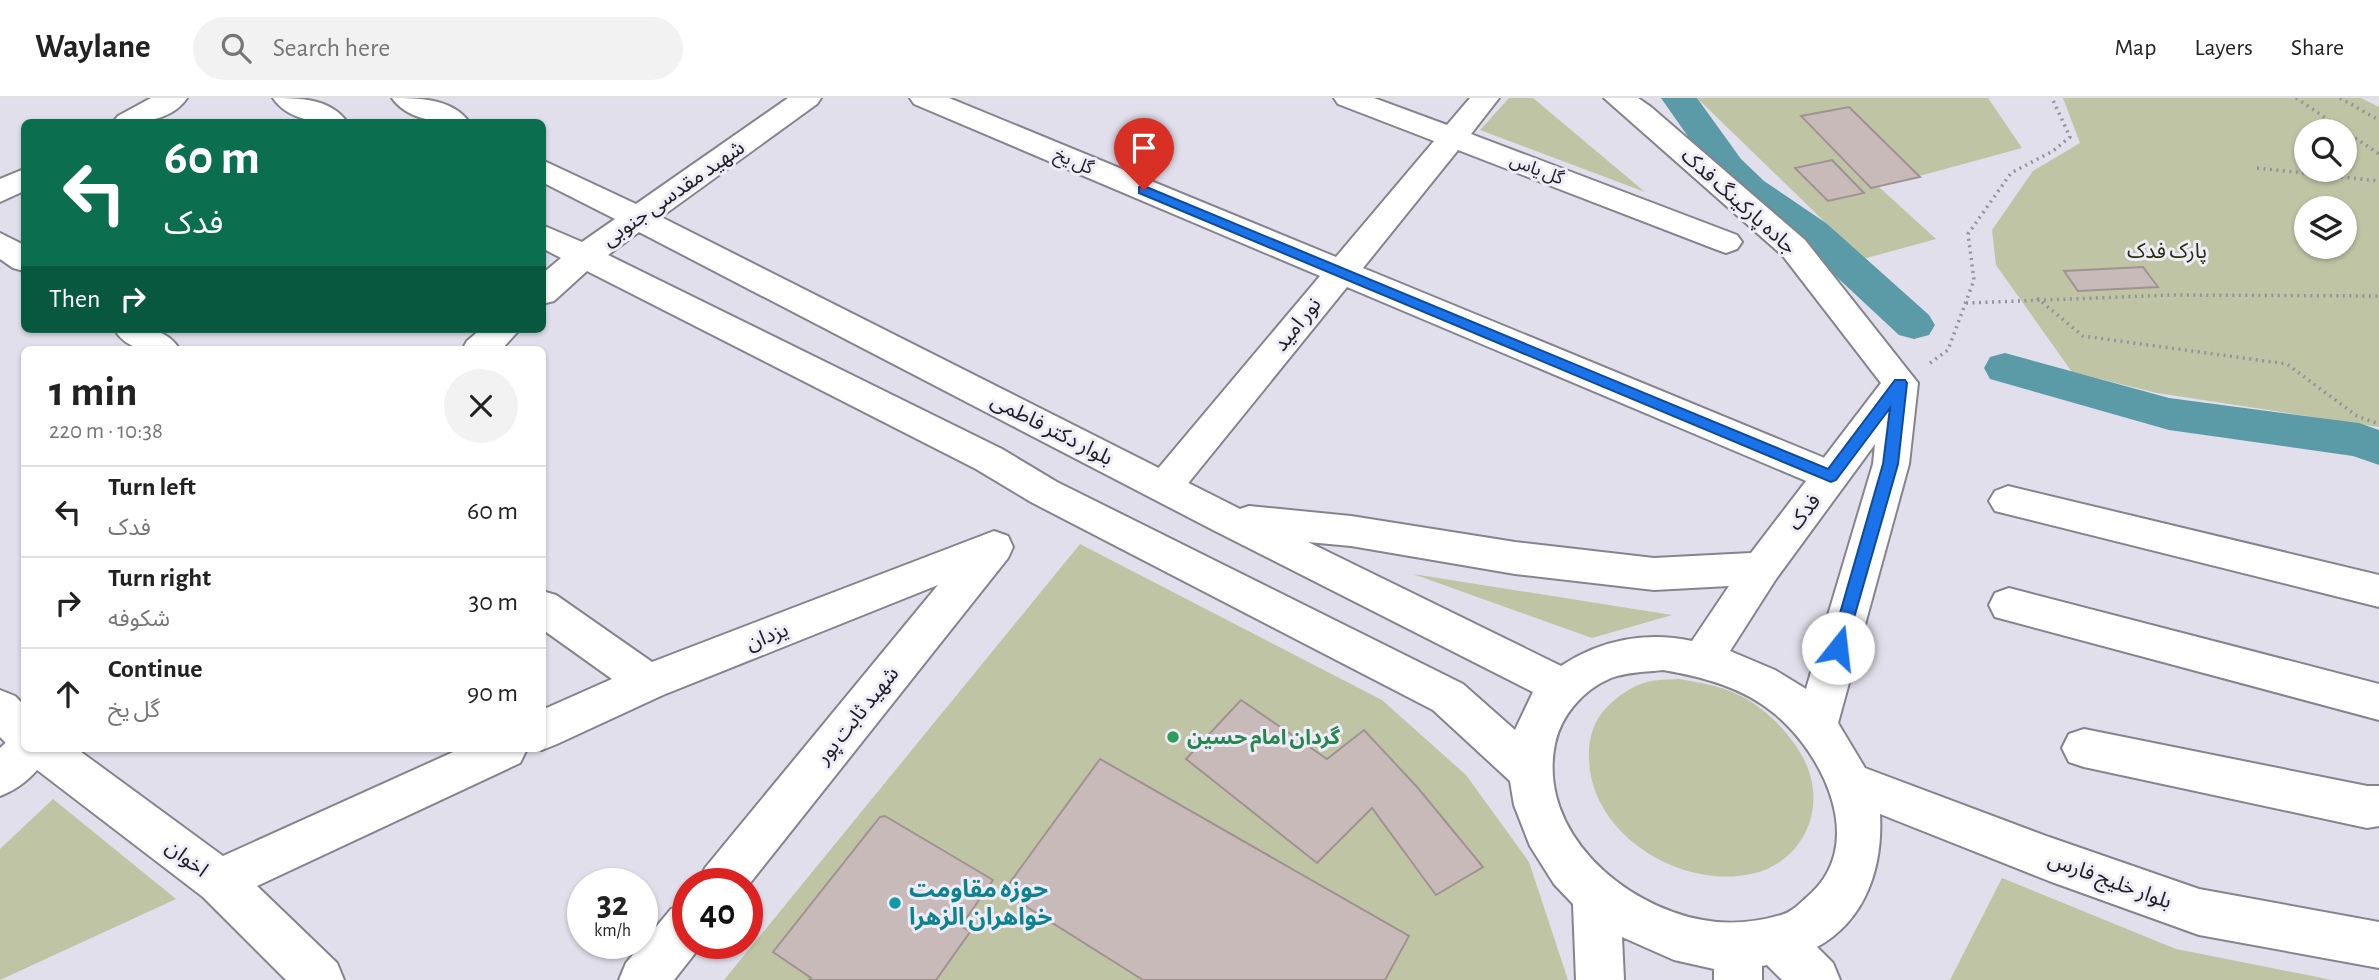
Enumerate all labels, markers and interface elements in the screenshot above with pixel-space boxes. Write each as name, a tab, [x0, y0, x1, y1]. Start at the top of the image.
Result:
search box	[193, 17, 683, 80]
icon: search	[217, 29, 255, 67]
text: Waylane	[35, 31, 151, 64]
text: Search here	[273, 35, 390, 61]
text: Map	[2114, 36, 2156, 60]
text: Layers	[2194, 36, 2253, 60]
text: Share	[2291, 36, 2344, 60]
pin	[1114, 118, 1174, 190]
map controls	[2294, 119, 2357, 259]
button: search	[2294, 119, 2357, 182]
icon: arrive	[1125, 129, 1163, 167]
text: 60 m	[164, 134, 260, 183]
street label: شهید مقدسی جنوبی	[598, 137, 749, 251]
street label: جاده پارکینگ فدک	[1676, 144, 1801, 260]
street label: گل یخ	[1050, 145, 1097, 181]
icon: left	[49, 147, 140, 238]
street label: گل یاس	[1507, 151, 1567, 189]
button: layers	[2294, 196, 2357, 259]
text: فدک	[164, 207, 223, 239]
park label: پارک فدک	[2127, 241, 2207, 264]
icon: right	[114, 280, 152, 318]
text: Then	[49, 286, 100, 312]
street label: نور امید	[1270, 294, 1326, 356]
button: close	[444, 369, 518, 443]
text: 1 min	[49, 371, 138, 413]
street label: بلوار دکتر فاطمی	[987, 390, 1116, 470]
text: 220 m · 10:38	[49, 420, 163, 443]
text: Turn left	[108, 474, 196, 500]
street label: فدک	[1784, 490, 1825, 534]
icon: left	[49, 493, 87, 531]
text: 60 m	[467, 498, 518, 524]
text: فدک	[108, 517, 151, 540]
text: Turn right	[108, 565, 211, 591]
icon: right	[49, 584, 87, 622]
text: 30 m	[468, 589, 518, 615]
text: شکوفه	[108, 608, 170, 631]
position arrow	[1801, 611, 1875, 685]
street label: یزدان	[743, 619, 792, 655]
text: Continue	[108, 656, 203, 682]
street label: شهید ثابت پور	[811, 663, 904, 770]
icon: ahead	[49, 675, 87, 713]
text: 90 m	[467, 680, 518, 706]
text: گل یخ	[108, 699, 160, 722]
place label: گردان امام حسین	[1187, 725, 1341, 753]
marker: گردان امام حسین	[1165, 729, 1181, 745]
street label: اخوان	[161, 836, 212, 882]
street label: بلوار خلیج فارس	[2044, 848, 2174, 916]
speed limit sign: 40	[672, 868, 763, 959]
place label: حوزه مقاومت خواهران الزهرا	[909, 878, 1052, 931]
text: 32	[597, 887, 628, 922]
marker: حوزه مقاومت خواهران الزهرا	[887, 895, 903, 911]
text: km/h	[594, 922, 631, 940]

